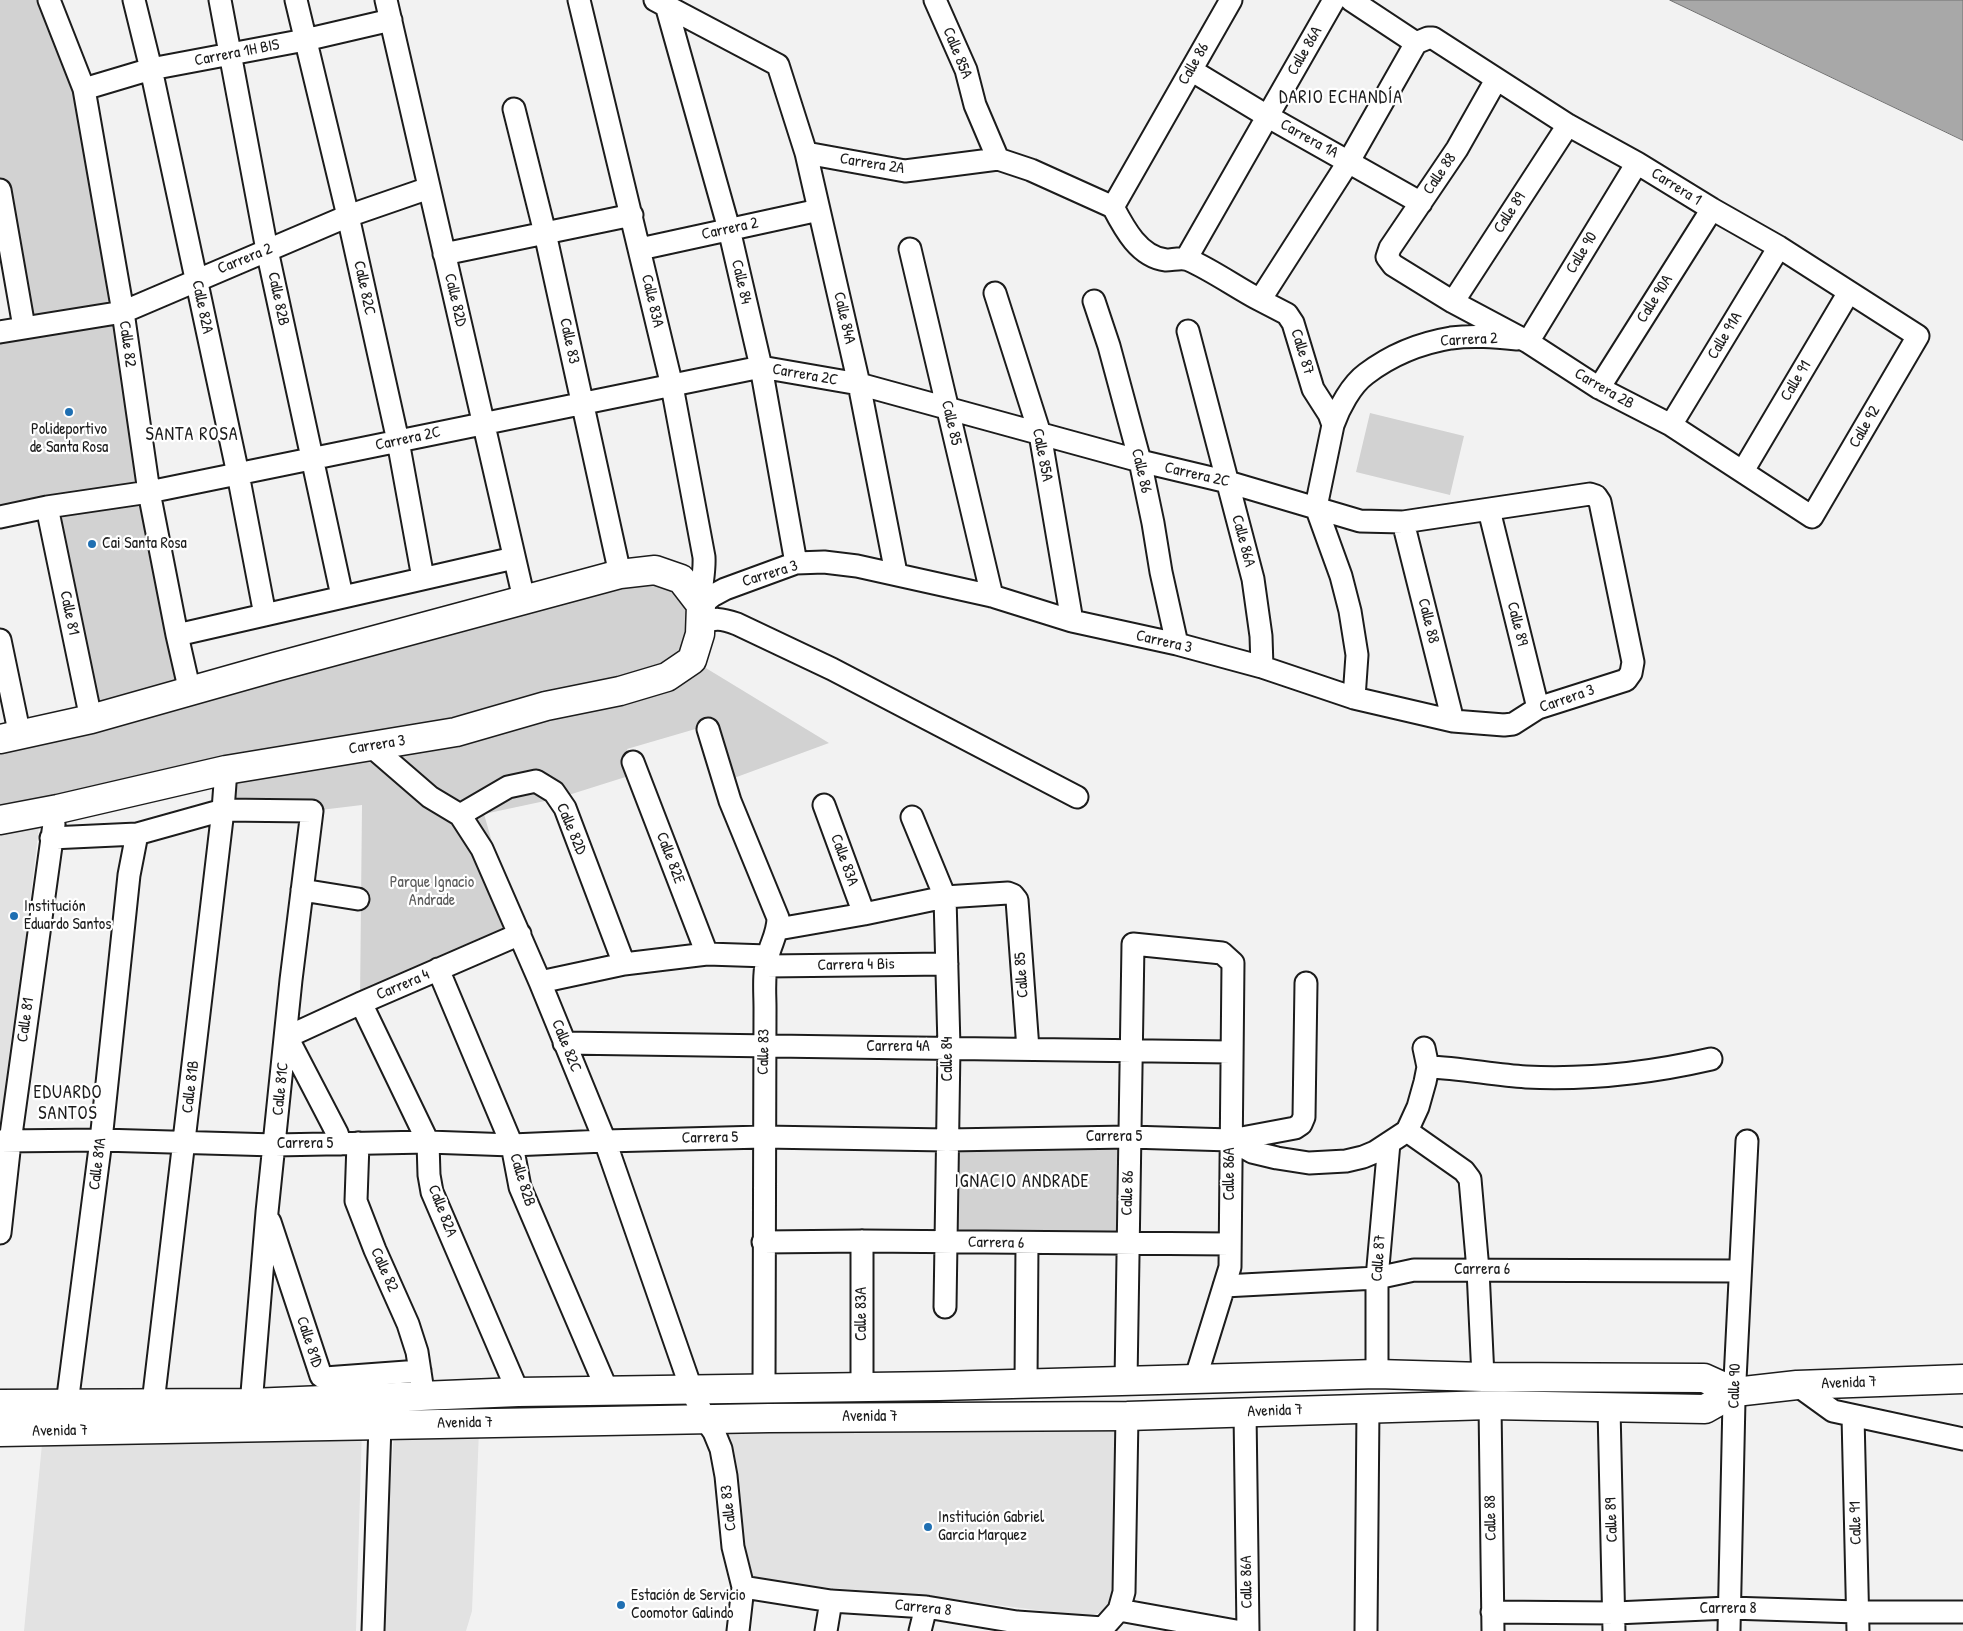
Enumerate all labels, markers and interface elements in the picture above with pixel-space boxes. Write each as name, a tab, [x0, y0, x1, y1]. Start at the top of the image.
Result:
street label: Calle 86A	[1283, 23, 1327, 79]
street label: Calle 85A	[938, 25, 976, 81]
street label: Carrera 1H BIS	[193, 35, 281, 71]
street label: Calle 86	[1174, 40, 1214, 88]
district label: DARIO ECHANDÍA	[1277, 87, 1405, 109]
street label: Carrera 1A	[1277, 115, 1341, 163]
street label: Carrera 2A	[838, 149, 906, 179]
street label: Calle 88	[1419, 150, 1461, 198]
street label: Carrera 1	[1647, 164, 1705, 210]
street label: Calle 89	[1490, 189, 1530, 237]
street label: Carrera 2	[700, 214, 760, 244]
street label: Calle 90	[1562, 229, 1602, 277]
street label: Carrera 2	[215, 239, 275, 279]
street label: Calle 84	[727, 258, 755, 306]
street label: Calle 82C	[349, 259, 379, 317]
street label: Calle 82B	[263, 270, 293, 328]
street label: Calle 82D	[440, 272, 470, 328]
street label: Calle 90A	[1633, 272, 1677, 326]
street label: Calle 83A	[637, 273, 667, 329]
street label: Calle 82A	[187, 278, 217, 336]
street label: Calle 84A	[829, 290, 859, 346]
street label: Calle 91A	[1704, 309, 1746, 363]
street label: Calle 83	[555, 316, 583, 366]
street label: Calle 82	[114, 320, 140, 368]
street label: Calle 87	[1286, 327, 1318, 377]
street label: Carrera 2	[1440, 329, 1498, 351]
street label: Calle 91	[1777, 357, 1815, 405]
street label: Carrera 2C	[771, 360, 839, 390]
street label: Carrera 2B	[1571, 364, 1637, 414]
street label: Calle 85	[937, 399, 965, 447]
street label: Calle 92	[1845, 403, 1885, 451]
marker: Polideportivo de Santa Rosa	[63, 406, 75, 418]
place label: Polideportivo de Santa Rosa	[30, 420, 108, 458]
street label: Carrera 2C	[374, 423, 442, 455]
district label: SANTA ROSA	[144, 424, 240, 446]
street label: Calle 85A	[1027, 427, 1057, 483]
street label: Calle 86	[1127, 447, 1155, 495]
street label: Carrera 2C	[1163, 458, 1231, 492]
street label: Calle 86A	[1227, 513, 1259, 569]
place label: Cai Santa Rosa	[102, 534, 187, 554]
marker: Cai Santa Rosa	[86, 538, 98, 550]
street label: Carrera 3	[740, 556, 800, 592]
street label: Calle 81	[55, 589, 83, 637]
street label: Calle 88	[1413, 596, 1443, 646]
street label: Calle 89	[1502, 600, 1532, 648]
street label: Carrera 3	[1134, 626, 1194, 658]
street label: Carrera 3	[1537, 681, 1597, 717]
street label: Carrera 3	[347, 731, 407, 759]
street label: Calle 82D	[552, 800, 590, 858]
street label: Calle 82E	[651, 830, 689, 886]
street label: Calle 83A	[826, 831, 862, 889]
park label: Parque Ignacio Andrade	[390, 873, 474, 911]
place label: Institución Eduardo Santos	[24, 897, 111, 935]
marker: Institución Eduardo Santos	[8, 910, 20, 922]
street label: Calle 85	[1011, 952, 1033, 998]
street label: Carrera 4 Bis	[817, 955, 895, 975]
street label: Carrera 4	[374, 965, 432, 1005]
street label: Calle 81	[13, 997, 39, 1043]
street label: Calle 82C	[547, 1017, 585, 1075]
street label: Calle 83	[754, 1029, 774, 1075]
street label: Carrera 4A	[866, 1037, 930, 1057]
street label: Calle 84	[938, 1037, 958, 1081]
street label: Calle 81B	[178, 1060, 204, 1114]
street label: Calle 81C	[269, 1061, 293, 1117]
district label: EDUARDO SANTOS	[33, 1082, 103, 1124]
street label: Carrera 5	[1086, 1127, 1142, 1147]
street label: Carrera 5	[682, 1128, 738, 1148]
street label: Carrera 5	[277, 1134, 333, 1154]
street label: Calle 81A	[85, 1137, 111, 1191]
street label: Calle 86A	[1220, 1147, 1240, 1201]
street label: Calle 82B	[505, 1151, 539, 1209]
street label: Calle 86	[1118, 1170, 1138, 1216]
district label: IGNACIO ANDRADE	[953, 1171, 1091, 1193]
street label: Calle 82A	[423, 1182, 461, 1240]
street label: Carrera 6	[968, 1233, 1024, 1253]
street label: Calle 87	[1368, 1234, 1390, 1282]
street label: Calle 82	[366, 1245, 402, 1295]
street label: Carrera 6	[1454, 1260, 1510, 1280]
street label: Calle 83A	[852, 1287, 872, 1341]
street label: Calle 81D	[292, 1314, 326, 1370]
street label: Calle 90	[1725, 1363, 1745, 1409]
street label: Avenida 7	[1821, 1372, 1877, 1394]
street label: Avenida 7	[1247, 1400, 1303, 1422]
street label: Avenida 7	[842, 1407, 898, 1427]
street label: Avenida 7	[437, 1413, 493, 1433]
street label: Avenida 7	[32, 1421, 88, 1441]
street label: Calle 83	[717, 1484, 741, 1532]
street label: Calle 88	[1481, 1495, 1501, 1541]
street label: Calle 89	[1602, 1497, 1622, 1543]
street label: Calle 91	[1846, 1501, 1866, 1545]
place label: Institución Gabriel Garcia Marquez	[938, 1508, 1044, 1546]
marker: Institución Gabriel Garcia Marquez	[922, 1521, 934, 1533]
street label: Calle 86A	[1237, 1555, 1257, 1609]
place label: Estación de Servicio Coomotor Galindo	[631, 1586, 746, 1624]
street label: Carrera 8	[894, 1595, 952, 1621]
marker: Estación de Servicio Coomotor Galindo	[615, 1599, 627, 1611]
street label: Carrera 8	[1700, 1599, 1756, 1619]

